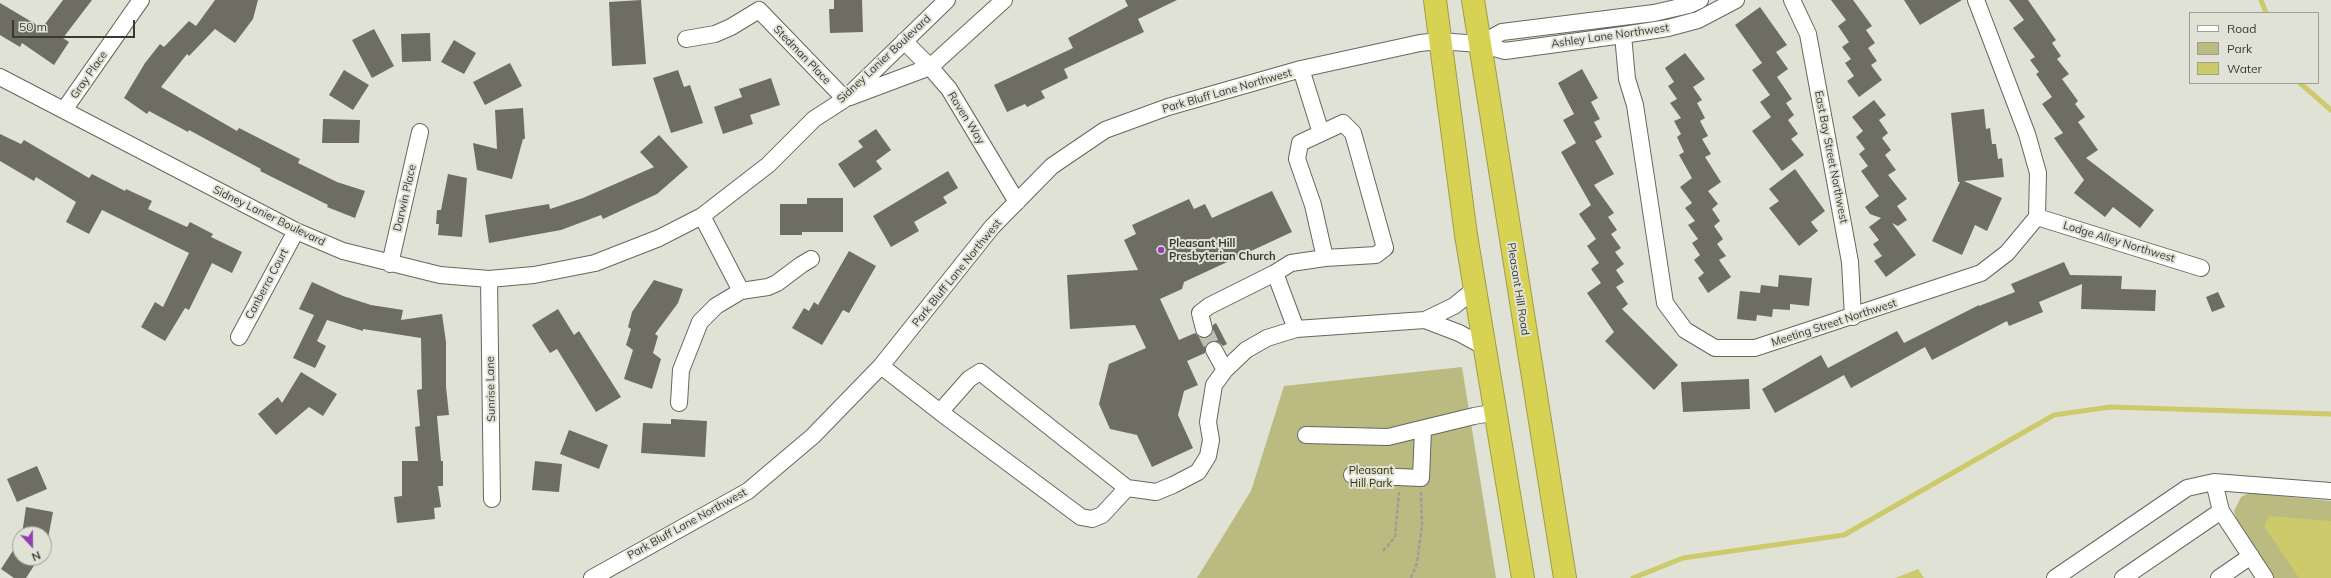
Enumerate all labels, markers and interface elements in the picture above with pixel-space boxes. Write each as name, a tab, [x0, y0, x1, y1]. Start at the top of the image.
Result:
scale bar	[14, 12, 137, 38]
street label: Sidney Lanier Boulevard	[834, 12, 934, 106]
legend	[2189, 12, 2319, 84]
text: 50 m	[19, 19, 47, 34]
street label: Ashley Lane Northwest	[1550, 21, 1670, 51]
text: Road	[2227, 21, 2256, 36]
street label: Stedman Place	[771, 23, 833, 87]
text: Park	[2227, 41, 2252, 56]
street label: Gray Place	[68, 49, 110, 101]
text: Water	[2227, 61, 2262, 76]
street label: Park Bluff Lane Northwest	[1161, 66, 1293, 116]
street label: Raven Way	[945, 89, 987, 147]
street label: East Bay Street Northwest	[1812, 90, 1850, 224]
street label: Darwin Place	[391, 163, 419, 233]
street label: Sidney Lanier Boulevard	[211, 183, 327, 249]
street label: Park Bluff Lane Northwest	[910, 217, 1004, 329]
street label: Lodge Alley Northwest	[2062, 219, 2176, 265]
place label: Pleasant Hill Presbyterian Church	[1169, 237, 1276, 263]
street label: Pleasant Hill Road	[1504, 242, 1532, 336]
marker: Pleasant Hill Presbyterian Church	[1156, 245, 1166, 255]
street label: Canberra Court	[243, 246, 291, 322]
street label: Meeting Street Northwest	[1770, 297, 1898, 349]
street label: Sunrise Lane	[484, 356, 498, 422]
park label: Pleasant Hill Park	[1349, 464, 1393, 490]
street label: Park Bluff Lane Northwest	[625, 486, 749, 562]
north arrow	[12, 526, 52, 566]
text: N	[30, 548, 43, 564]

